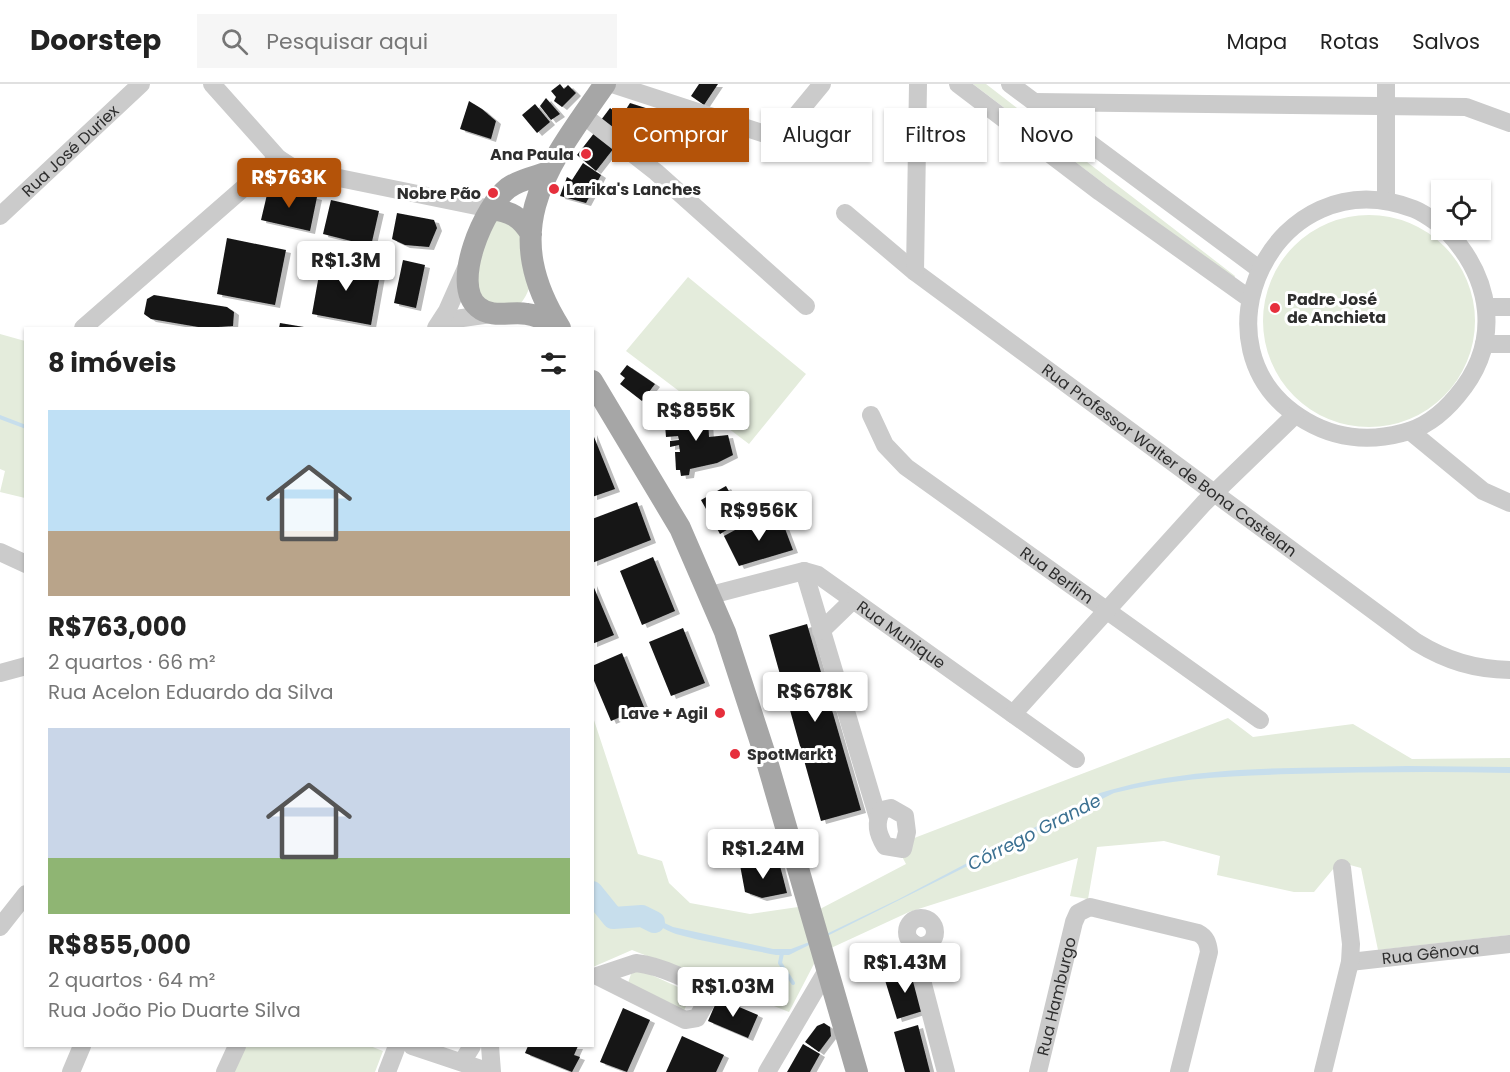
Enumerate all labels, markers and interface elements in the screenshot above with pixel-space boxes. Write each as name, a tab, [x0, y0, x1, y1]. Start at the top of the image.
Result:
search box	[197, 14, 617, 68]
text: Doorstep	[30, 21, 161, 60]
icon: search	[218, 25, 251, 58]
text: Pesquisar aqui	[266, 26, 428, 57]
text: Mapa	[1226, 27, 1287, 56]
text: Rotas	[1320, 27, 1379, 56]
text: Salvos	[1412, 27, 1480, 56]
street label: Rua José Duriex	[16, 99, 124, 202]
chip: Comprar	[612, 108, 749, 162]
chip: Alugar	[761, 108, 872, 162]
chip: Filtros	[884, 108, 987, 162]
chip: Novo	[999, 108, 1095, 162]
place label: Ana Paula	[490, 143, 574, 166]
marker: Ana Paula	[579, 147, 593, 161]
pin: R$763K	[240, 158, 338, 209]
text: R$763K	[251, 163, 327, 191]
place label: Larika's Lanches	[566, 178, 701, 201]
map controls	[1431, 180, 1491, 240]
button: locate	[1431, 180, 1491, 240]
place label: Nobre Pão	[397, 182, 481, 205]
marker: Larika's Lanches	[547, 182, 561, 196]
marker: Nobre Pão	[486, 186, 500, 200]
pin: R$1.3M	[297, 241, 395, 292]
text: R$1.3M	[311, 246, 381, 274]
place label: Padre José de Anchieta	[1287, 288, 1386, 329]
marker: Padre José de Anchieta	[1268, 301, 1282, 315]
text: 8 imóveis	[48, 345, 177, 381]
icon: filters	[537, 347, 570, 380]
street label: Rua Professor Walter de Bona Castelan	[1037, 358, 1302, 562]
pin: R$855K	[647, 391, 745, 442]
text: R$855K	[656, 396, 736, 424]
icon: home	[255, 449, 363, 557]
pin: R$956K	[710, 491, 808, 542]
text: R$956K	[720, 496, 798, 524]
street label: Rua Berlim	[1016, 541, 1098, 609]
street label: Rua Munique	[852, 595, 951, 674]
text: R$763,000	[48, 609, 187, 645]
text: 2 quartos · 66 m²	[48, 648, 216, 676]
pin: R$678K	[766, 672, 864, 723]
text: R$678K	[777, 677, 853, 705]
text: Rua Acelon Eduardo da Silva	[48, 678, 334, 706]
place label: Lave + Agil	[621, 702, 708, 725]
marker: Lave + Agil	[713, 706, 727, 720]
place label: SpotMarkt	[747, 743, 833, 766]
marker: SpotMarkt	[728, 747, 742, 761]
icon: home	[255, 767, 363, 875]
water label: Córrego Grande	[963, 788, 1105, 876]
pin: R$1.24M	[708, 829, 818, 880]
text: R$1.24M	[722, 834, 804, 862]
text: R$855,000	[48, 927, 191, 963]
street label: Rua Hamburgo	[1031, 934, 1082, 1058]
street label: Rua Gênova	[1381, 936, 1480, 970]
pin: R$1.43M	[850, 943, 960, 994]
text: R$1.43M	[863, 948, 947, 976]
text: 2 quartos · 64 m²	[48, 966, 215, 994]
pin: R$1.03M	[678, 967, 788, 1018]
text: R$1.03M	[692, 972, 774, 1000]
text: Rua João Pio Duarte Silva	[48, 996, 301, 1024]

